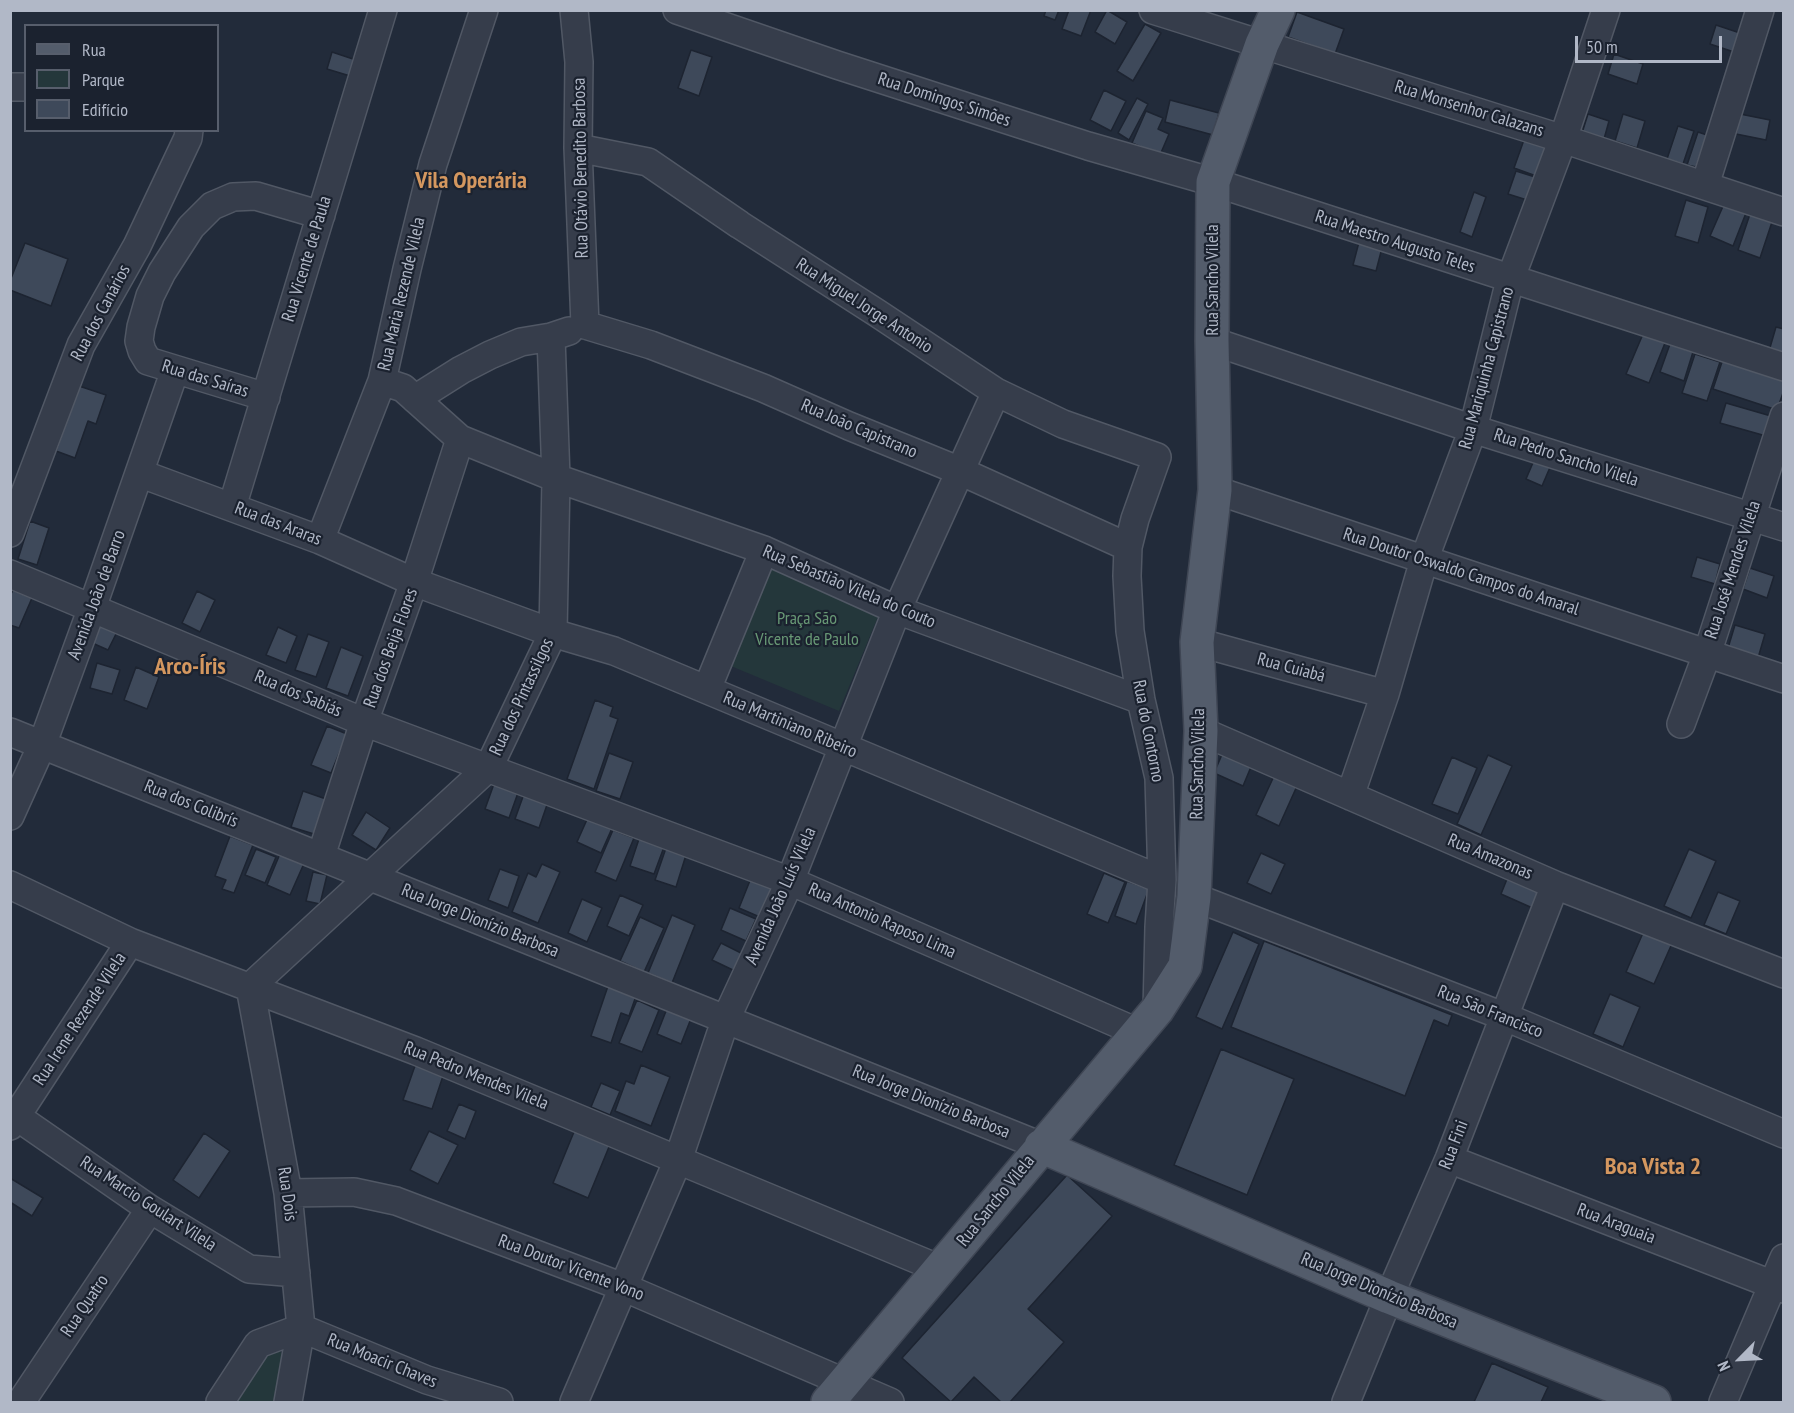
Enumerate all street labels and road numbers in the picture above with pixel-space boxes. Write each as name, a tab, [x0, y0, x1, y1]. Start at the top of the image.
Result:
street label: Rua Domingos Simões	[875, 68, 1013, 132]
street label: Rua Monsenhor Calazans	[1392, 76, 1546, 142]
street label: Rua Otávio Benedito Barbosa	[569, 77, 593, 259]
street label: Rua Vicente de Paula	[278, 194, 336, 324]
street label: Rua Maestro Augusto Teles	[1312, 206, 1478, 278]
street label: Rua Maria Rezende Vilela	[374, 215, 430, 373]
street label: Rua Sancho Vilela	[1202, 224, 1224, 336]
street label: Rua Miguel Jorge Antonio	[792, 254, 936, 358]
street label: Rua dos Canários	[67, 261, 135, 365]
street label: Rua Mariquinha Capistrano	[1455, 285, 1519, 451]
street label: Rua das Saíras	[159, 356, 251, 402]
street label: Rua João Capistrano	[798, 395, 920, 463]
street label: Rua Pedro Sancho Vilela	[1491, 424, 1641, 492]
street label: Rua das Araras	[232, 498, 324, 550]
street label: Rua José Mendes Vilela	[1700, 498, 1766, 642]
street label: Rua Doutor Oswaldo Campos do Amaral	[1340, 524, 1582, 620]
street label: Avenida João de Barro	[64, 527, 130, 663]
street label: Rua Sebastião Vilela do Couto	[759, 541, 939, 633]
street label: Rua dos Beija Flores	[359, 585, 423, 711]
street label: Rua dos Pintassilgos	[485, 635, 559, 759]
street label: Rua Cuiabá	[1255, 649, 1327, 687]
street label: Rua dos Sabiás	[251, 666, 345, 722]
street label: Rua do Contorno	[1128, 678, 1168, 784]
street label: Rua Martiniano Ribeiro	[720, 687, 860, 763]
street label: Rua Sancho Vilela	[1186, 708, 1210, 820]
street label: Rua dos Colibrís	[141, 775, 241, 833]
street label: Avenida João Luís Vilela	[741, 824, 821, 968]
street label: Rua Amazonas	[1444, 829, 1536, 885]
street label: Rua Antonio Raposo Lima	[805, 879, 959, 963]
street label: Rua Jorge Dionízio Barbosa	[398, 880, 562, 962]
street label: Rua Irene Rezende Vilela	[29, 948, 131, 1090]
street label: Rua São Francisco	[1434, 981, 1546, 1043]
street label: Rua Pedro Mendes Vilela	[401, 1037, 551, 1115]
street label: Rua Jorge Dionízio Barbosa	[849, 1061, 1013, 1143]
street label: Rua Fini	[1435, 1118, 1473, 1172]
street label: Rua Sancho Vilela	[953, 1151, 1039, 1251]
street label: Rua Marcio Goulart Vilela	[76, 1152, 220, 1256]
street label: Rua Dois	[272, 1165, 302, 1223]
street label: Rua Araguaia	[1574, 1199, 1658, 1249]
street label: Rua Doutor Vicente Vono	[495, 1230, 647, 1306]
street label: Rua Jorge Dionízio Barbosa	[1297, 1248, 1461, 1334]
street label: Rua Quatro	[56, 1271, 114, 1341]
street label: Rua Moacir Chaves	[324, 1329, 440, 1393]

